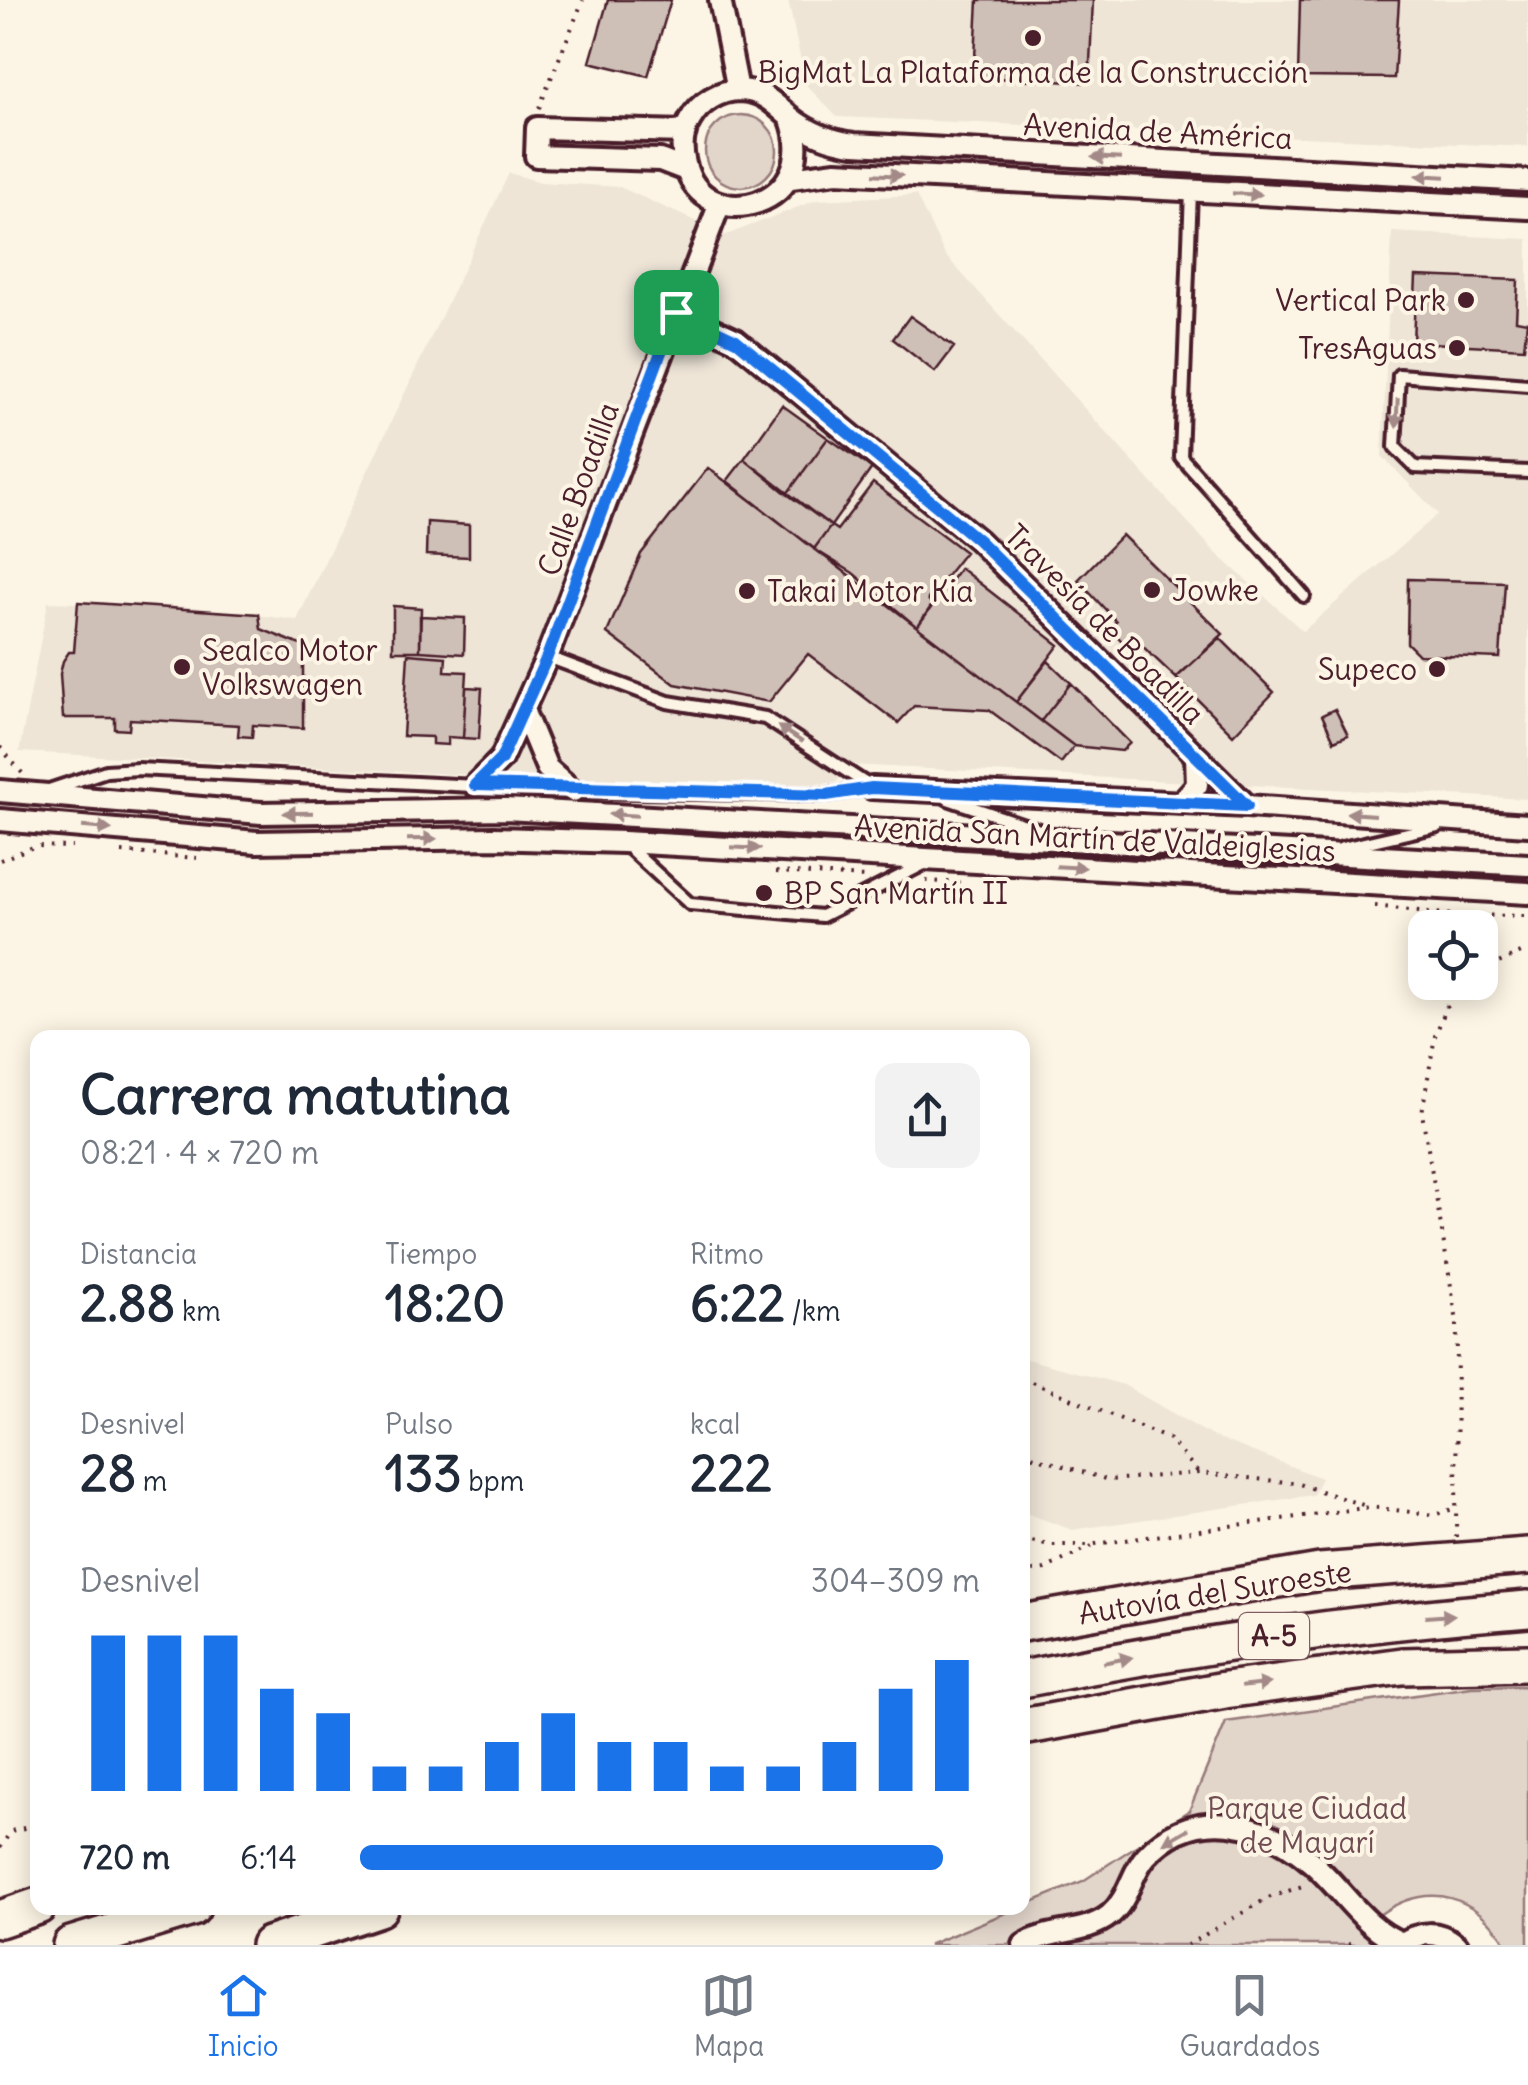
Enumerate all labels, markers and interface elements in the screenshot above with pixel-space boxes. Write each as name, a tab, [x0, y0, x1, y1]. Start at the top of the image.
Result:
marker: BigMat La Plataforma de la Construcción	[1022, 27, 1044, 49]
place label: BigMat La Plataforma de la Construcción	[758, 53, 1308, 91]
street label: Avenida de América	[1022, 105, 1294, 157]
one-way arrow	[1090, 150, 1122, 166]
one-way arrow	[872, 167, 904, 183]
one-way arrow	[1414, 168, 1446, 184]
one-way arrow	[1232, 186, 1264, 202]
pin	[634, 270, 719, 355]
place label: Vertical Park	[1275, 281, 1446, 319]
icon: arrive	[649, 285, 704, 340]
marker: Vertical Park	[1455, 289, 1477, 311]
place label: TresAguas	[1298, 329, 1437, 367]
marker: TresAguas	[1446, 337, 1468, 359]
street label: Calle Boadilla	[529, 397, 627, 581]
one-way arrow	[1389, 398, 1405, 430]
street label: Travesía de Boadilla	[997, 516, 1213, 732]
place label: Jowke	[1172, 571, 1259, 609]
place label: Takai Motor Kia	[767, 572, 973, 610]
marker: Jowke	[1141, 579, 1163, 601]
marker: Takai Motor Kia	[736, 580, 758, 602]
place label: Sealco Motor Volkswagen	[202, 631, 378, 703]
place label: Supeco	[1318, 650, 1417, 688]
marker: Sealco Motor Volkswagen	[171, 656, 193, 678]
marker: Supeco	[1426, 658, 1448, 680]
one-way arrow	[777, 726, 804, 744]
one-way arrow	[281, 805, 313, 821]
street label: Avenida San Martín de Valdeiglesias	[853, 806, 1337, 870]
one-way arrow	[1345, 806, 1376, 822]
one-way arrow	[606, 807, 638, 823]
one-way arrow	[82, 821, 114, 837]
one-way arrow	[406, 831, 438, 847]
one-way arrow	[731, 840, 763, 856]
one-way arrow	[1055, 859, 1087, 875]
place label: BP San Martín II	[784, 874, 1008, 912]
marker: BP San Martín II	[753, 882, 775, 904]
map controls	[1408, 910, 1498, 1000]
button: locate	[1408, 910, 1498, 1000]
text: Carrera matutina	[80, 1060, 511, 1129]
button: share	[875, 1063, 980, 1168]
text: 08:21 · 4 × 720 m	[80, 1132, 319, 1173]
text: Distancia	[80, 1236, 197, 1272]
text: Tiempo	[385, 1236, 477, 1272]
text: Ritmo	[690, 1236, 764, 1272]
text: 2.88	[80, 1272, 175, 1335]
text: 18:20	[385, 1272, 505, 1335]
text: 6:22	[690, 1272, 785, 1335]
text: km	[175, 1293, 221, 1329]
text: /km	[785, 1293, 841, 1329]
text: Desnivel	[80, 1406, 185, 1442]
text: Pulso	[385, 1406, 453, 1442]
text: kcal	[690, 1406, 740, 1442]
text: 28	[80, 1442, 136, 1505]
text: 133	[385, 1442, 462, 1505]
text: 222	[690, 1442, 772, 1505]
text: m	[136, 1463, 167, 1499]
text: bpm	[462, 1463, 524, 1499]
street label: Autovía del Suroeste	[1076, 1552, 1354, 1632]
text: Desnivel	[80, 1560, 200, 1601]
text: 304–309 m	[811, 1560, 980, 1601]
one-way arrow	[1425, 1608, 1456, 1624]
road number: A-5	[1239, 1613, 1309, 1659]
one-way arrow	[1103, 1652, 1134, 1667]
one-way arrow	[1241, 1677, 1273, 1693]
park label: Parque Ciudad de Mayarí	[1207, 1789, 1407, 1861]
one-way arrow	[1162, 1827, 1190, 1844]
text: 720 m	[80, 1837, 170, 1878]
text: 6:14	[240, 1837, 297, 1878]
tab: Inicio	[208, 1968, 278, 2064]
tab: Mapa	[694, 1968, 764, 2064]
tab: Guardados	[1180, 1968, 1320, 2064]

